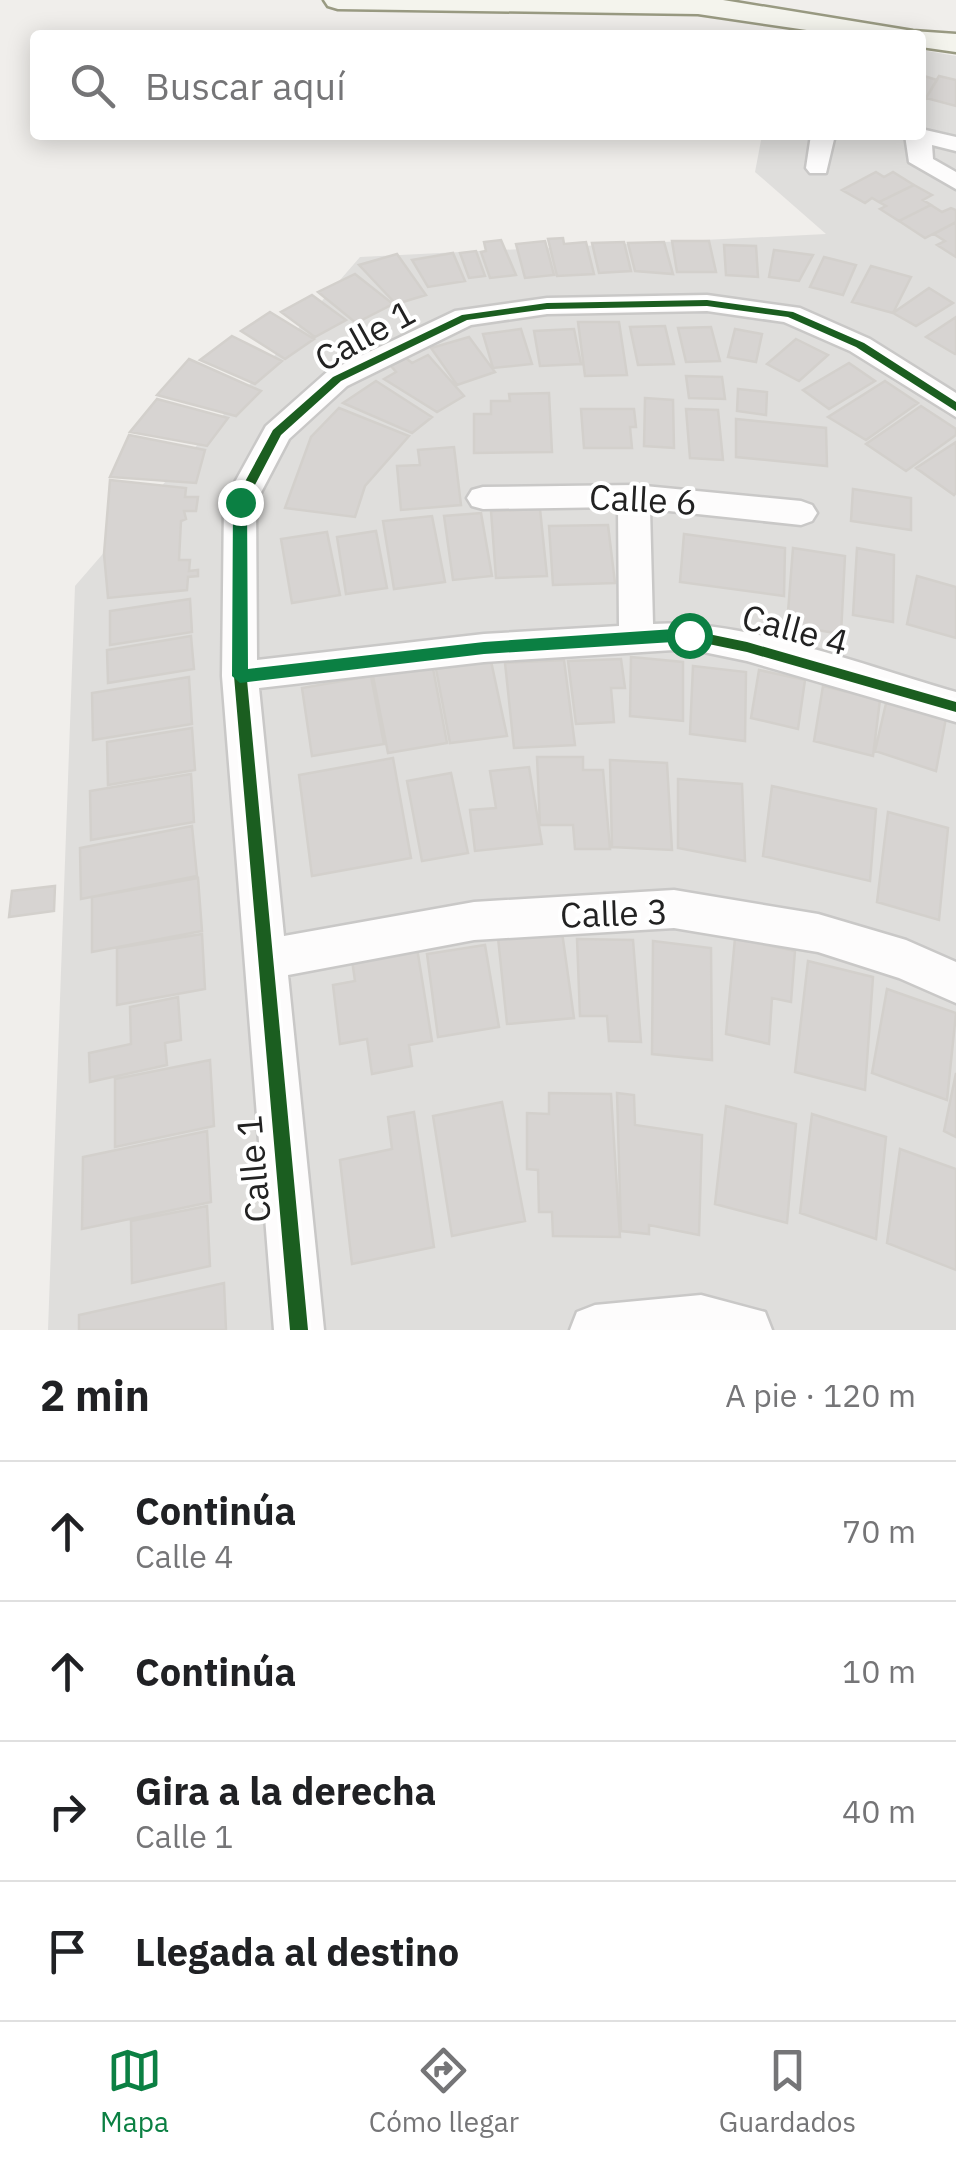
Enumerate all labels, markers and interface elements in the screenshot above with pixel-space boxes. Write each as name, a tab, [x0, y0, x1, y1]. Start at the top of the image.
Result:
search box	[30, 30, 926, 140]
icon: search	[65, 58, 120, 113]
text: Buscar aquí	[145, 61, 346, 110]
street label: Calle 1	[306, 289, 423, 381]
street label: Calle 6	[588, 473, 698, 525]
route end	[218, 480, 264, 526]
street label: Calle 4	[737, 593, 853, 665]
route start	[667, 613, 713, 659]
street label: Calle 3	[559, 888, 669, 938]
street label: Calle 1	[225, 1113, 281, 1225]
text: 2 min	[40, 1368, 150, 1423]
text: A pie · 120 m	[725, 1374, 916, 1416]
text: Continúa	[135, 1486, 296, 1535]
icon: ahead	[40, 1504, 95, 1559]
text: 70 m	[842, 1510, 916, 1552]
text: Calle 4	[135, 1535, 234, 1577]
icon: ahead	[40, 1644, 95, 1699]
text: Continúa	[135, 1647, 296, 1696]
text: 10 m	[842, 1650, 916, 1692]
text: Gira a la derecha	[135, 1766, 436, 1815]
icon: right	[40, 1784, 95, 1839]
text: 40 m	[842, 1790, 916, 1832]
text: Calle 1	[135, 1815, 234, 1857]
icon: arrive	[40, 1924, 95, 1979]
text: Llegada al destino	[135, 1927, 459, 1976]
tab: Mapa	[100, 2043, 169, 2140]
tab: Cómo llegar	[369, 2043, 519, 2140]
tab: Guardados	[719, 2043, 856, 2140]

